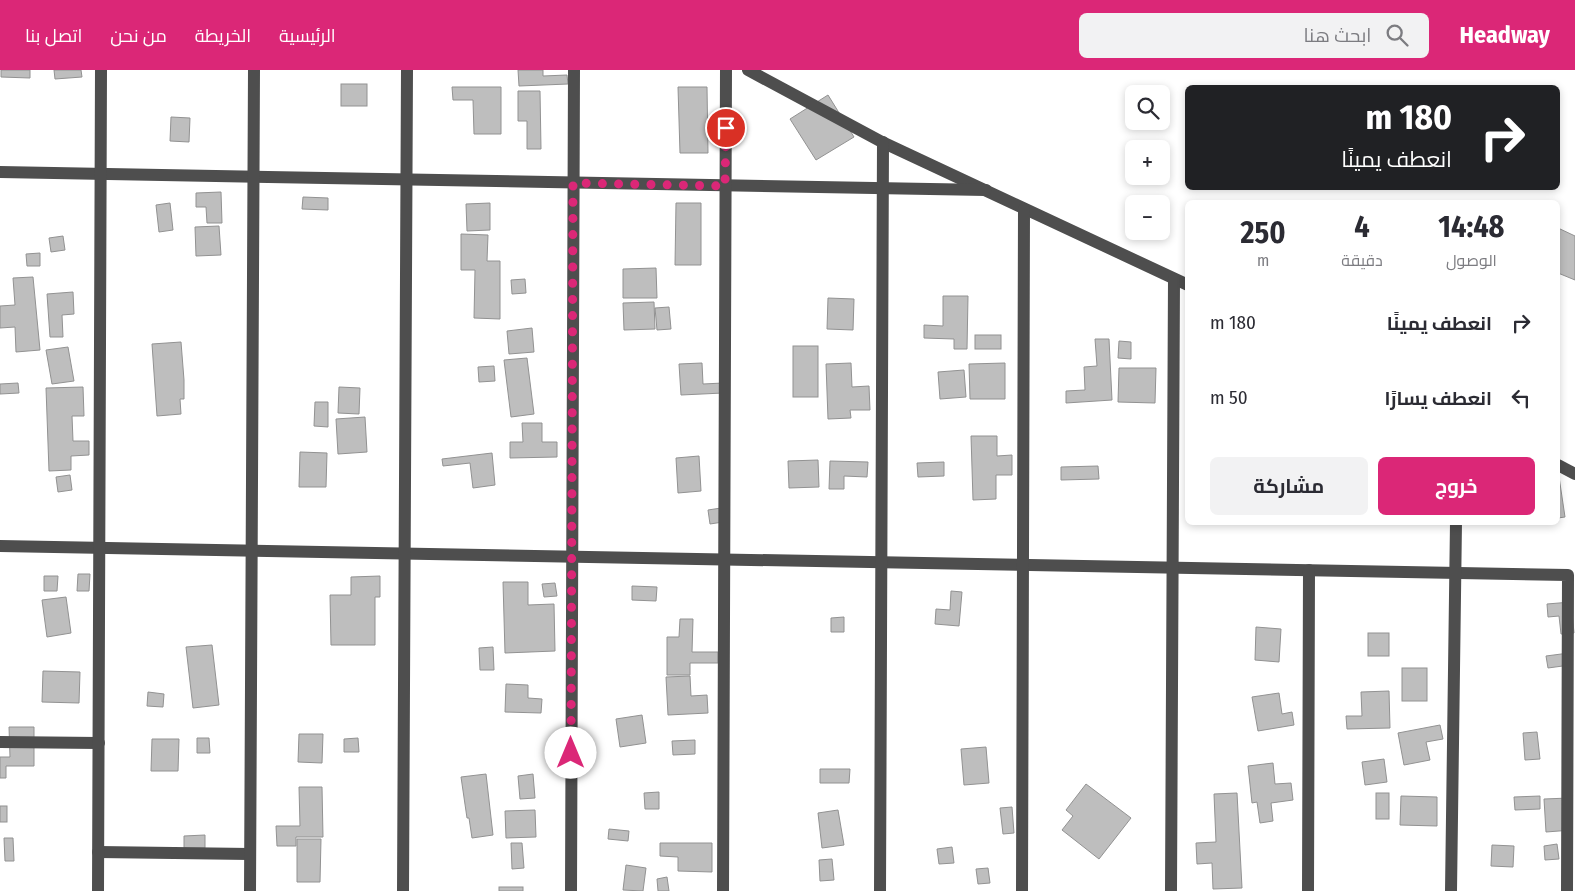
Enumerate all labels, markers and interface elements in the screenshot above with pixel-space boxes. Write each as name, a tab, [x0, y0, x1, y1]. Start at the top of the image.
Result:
search box	[1079, 13, 1429, 58]
icon: search	[1383, 21, 1411, 49]
text: Headway	[1459, 21, 1550, 49]
text: ابحث هنا	[1304, 24, 1371, 47]
text: اتصل بنا	[25, 25, 82, 47]
text: من نحن	[110, 25, 167, 47]
text: الخريطة	[195, 25, 251, 47]
text: الرئيسية	[279, 25, 336, 47]
map controls	[1125, 85, 1170, 240]
button: search	[1125, 85, 1170, 130]
text: 180 m	[1366, 96, 1452, 138]
icon: right	[1470, 105, 1535, 170]
pin	[705, 107, 747, 149]
icon: arrive	[712, 114, 740, 142]
button: +	[1125, 140, 1170, 185]
text: انعطف يمينًا	[1341, 146, 1452, 173]
button: −	[1125, 195, 1170, 240]
text: 4	[1354, 209, 1370, 245]
text: 14:48	[1438, 209, 1504, 245]
text: 250	[1241, 215, 1286, 251]
text: m	[1257, 251, 1269, 270]
text: دقيقة	[1341, 251, 1383, 270]
text: الوصول	[1446, 251, 1497, 270]
icon: right	[1507, 309, 1535, 337]
text: 180 m	[1210, 311, 1256, 334]
text: انعطف يمينًا	[1387, 312, 1492, 335]
icon: left	[1507, 384, 1535, 412]
text: 50 m	[1210, 386, 1248, 409]
text: انعطف يسارًا	[1384, 387, 1492, 410]
button: مشاركة	[1210, 457, 1368, 515]
button: خروج	[1378, 457, 1535, 515]
position arrow	[544, 726, 596, 778]

